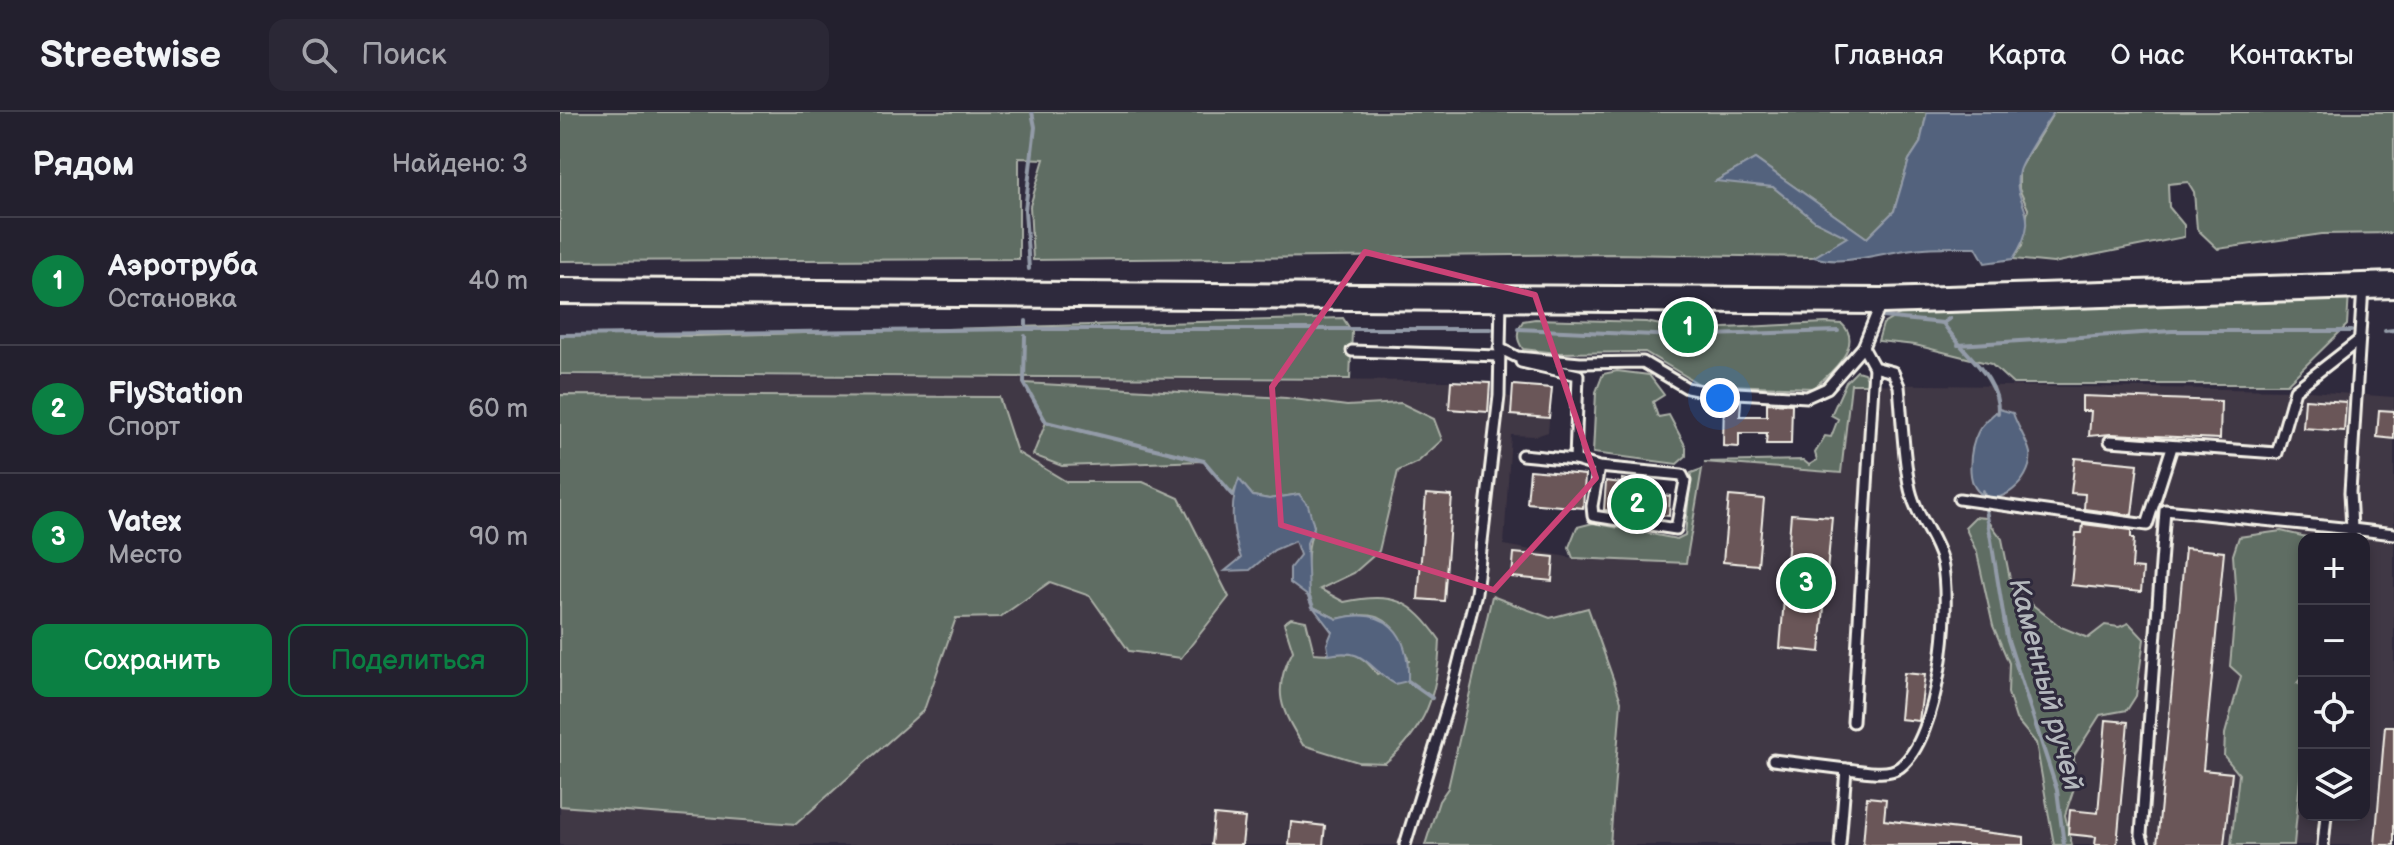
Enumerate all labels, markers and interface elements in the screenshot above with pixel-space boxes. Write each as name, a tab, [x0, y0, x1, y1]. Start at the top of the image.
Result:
search box	[269, 19, 829, 91]
text: Streetwise	[40, 33, 221, 78]
icon: search	[297, 33, 341, 77]
text: Поиск	[361, 37, 447, 73]
text: Главная	[1833, 39, 1944, 72]
text: Карта	[1988, 39, 2067, 72]
text: О нас	[2111, 39, 2184, 72]
text: Контакты	[2228, 39, 2354, 72]
text: Рядом	[32, 144, 134, 185]
text: Найдено: 3	[392, 149, 528, 180]
text: Аэротруба	[108, 248, 257, 284]
text: 1	[53, 266, 63, 297]
text: 40 m	[468, 266, 528, 297]
text: Остановка	[108, 284, 237, 315]
pin: 1	[1662, 297, 1714, 357]
text: FlyStation	[108, 376, 244, 412]
your location	[1700, 378, 1740, 418]
text: 2	[50, 394, 66, 425]
text: 60 m	[468, 394, 528, 425]
text: Спорт	[108, 412, 180, 443]
pin: 2	[1611, 474, 1663, 534]
text: Vatex	[108, 504, 181, 540]
text: 3	[50, 522, 66, 553]
text: 90 m	[469, 522, 528, 553]
map controls	[2298, 533, 2370, 821]
button: +	[2298, 533, 2370, 605]
text: Место	[108, 540, 182, 571]
pin: 3	[1780, 553, 1832, 613]
water label: Каменный ручей	[2001, 574, 2090, 794]
button: −	[2298, 605, 2370, 677]
button: Сохранить	[32, 624, 272, 697]
button: Поделиться	[288, 624, 528, 697]
button: locate	[2298, 677, 2370, 749]
button: layers	[2298, 749, 2370, 821]

